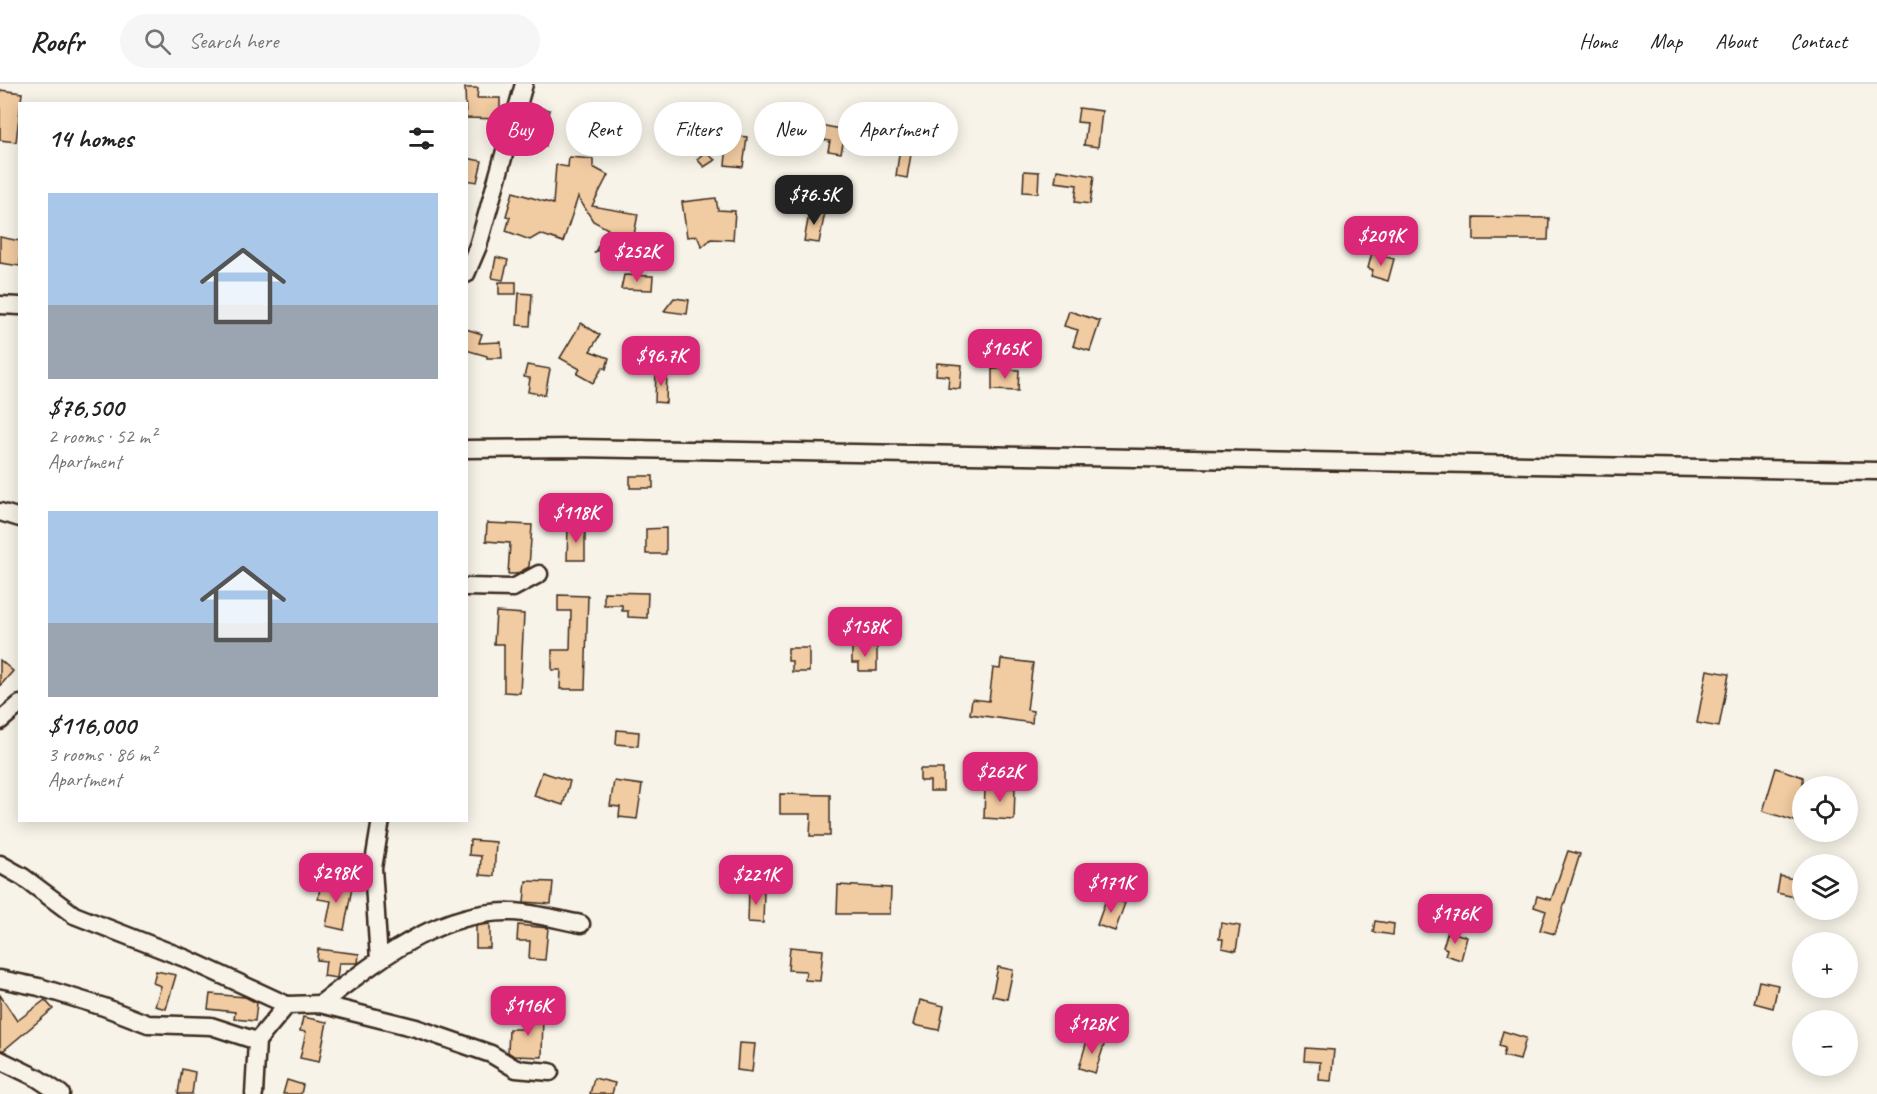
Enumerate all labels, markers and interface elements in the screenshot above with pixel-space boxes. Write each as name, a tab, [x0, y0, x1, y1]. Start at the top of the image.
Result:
search box	[120, 14, 540, 68]
text: Roofr	[30, 24, 84, 59]
icon: search	[141, 25, 174, 58]
text: Search here	[189, 27, 278, 55]
text: Home	[1579, 28, 1617, 54]
text: Map	[1650, 28, 1682, 54]
text: About	[1715, 28, 1757, 54]
text: Contact	[1790, 28, 1847, 54]
chip: Buy	[486, 102, 554, 156]
chip: Rent	[566, 102, 642, 156]
chip: Filters	[654, 102, 742, 156]
chip: New	[754, 102, 826, 156]
chip: Apartment	[838, 102, 958, 156]
text: 14 homes	[48, 122, 133, 155]
icon: filters	[405, 122, 438, 155]
pin: $76.5K	[765, 175, 863, 226]
text: $76.5K	[789, 182, 839, 207]
pin: $209K	[1339, 216, 1423, 267]
text: $209K	[1358, 223, 1404, 248]
icon: home	[189, 232, 297, 340]
pin: $252K	[595, 232, 679, 283]
text: $252K	[614, 239, 660, 264]
pin: $165K	[963, 329, 1047, 380]
pin: $96.7K	[612, 336, 710, 387]
text: $165K	[982, 336, 1028, 361]
text: $96.7K	[636, 343, 686, 368]
text: $76,500	[48, 391, 123, 424]
text: 2 rooms · 52 m²	[48, 424, 156, 449]
text: Apartment	[48, 449, 121, 474]
pin: $118K	[534, 493, 618, 544]
text: $118K	[553, 500, 599, 525]
icon: home	[189, 550, 297, 658]
pin: $158K	[823, 607, 907, 658]
text: $158K	[842, 614, 888, 639]
text: $116,000	[48, 709, 136, 742]
text: 3 rooms · 86 m²	[48, 742, 156, 767]
pin: $262K	[958, 752, 1042, 803]
text: $262K	[977, 759, 1023, 784]
text: Apartment	[48, 767, 121, 792]
map controls	[1792, 776, 1858, 1076]
button: locate	[1792, 776, 1858, 842]
pin: $298K	[294, 853, 378, 904]
button: layers	[1792, 854, 1858, 920]
pin: $221K	[714, 855, 798, 906]
text: $298K	[313, 860, 359, 885]
text: $221K	[733, 862, 779, 887]
pin: $171K	[1069, 863, 1153, 914]
text: $171K	[1088, 870, 1134, 895]
pin: $176K	[1413, 894, 1497, 945]
text: $176K	[1432, 901, 1478, 926]
button: +	[1792, 932, 1858, 998]
pin: $116K	[486, 986, 570, 1037]
text: $116K	[505, 993, 551, 1018]
pin: $128K	[1050, 1004, 1134, 1055]
button: −	[1792, 1010, 1858, 1076]
text: $128K	[1069, 1011, 1115, 1036]

